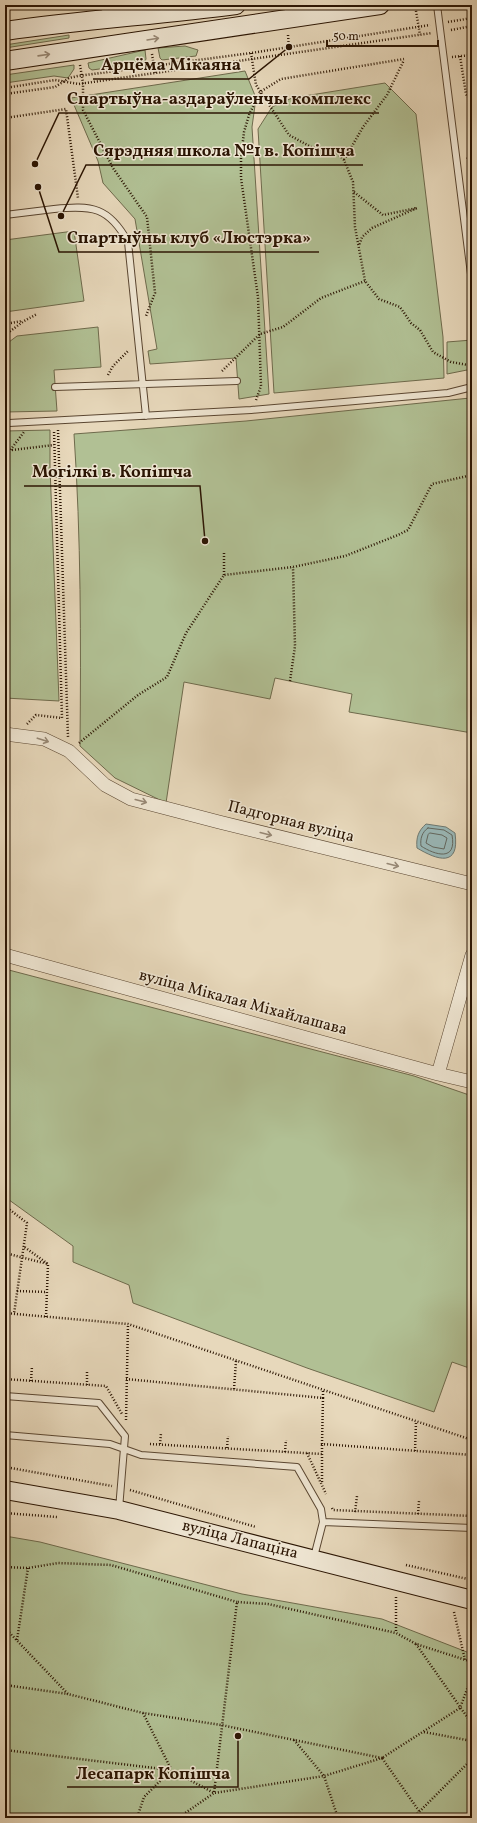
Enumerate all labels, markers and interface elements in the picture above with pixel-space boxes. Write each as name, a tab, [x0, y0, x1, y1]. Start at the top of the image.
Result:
scale bar	[327, 22, 438, 48]
text: 50 m	[333, 29, 359, 45]
one-way arrow	[146, 35, 159, 43]
callout: Арцёма Мікаяна	[93, 50, 249, 79]
one-way arrow	[37, 51, 50, 59]
text: Арцёма Мікаяна	[101, 54, 241, 77]
callout: Спартыўна-аздараўленчы комплекс	[59, 84, 379, 113]
text: Спартыўна-аздараўленчы комплекс	[67, 88, 371, 111]
callout: Сярэдняя школа №1 в. Копішча	[86, 136, 363, 165]
text: Сярэдняя школа №1 в. Копішча	[93, 140, 355, 163]
callout: Cпартыўны клуб «Люстэрка»	[59, 223, 319, 252]
text: Cпартыўны клуб «Люстэрка»	[67, 227, 311, 250]
callout: Могілкі в. Копішча	[24, 457, 200, 486]
text: Могілкі в. Копішча	[32, 461, 192, 484]
one-way arrow	[37, 737, 50, 744]
street label: Падгорная вуліца	[225, 796, 357, 848]
one-way arrow	[134, 798, 147, 805]
one-way arrow	[260, 831, 273, 838]
one-way arrow	[386, 861, 399, 869]
street label: вуліца Мікалая Міхайлашава	[137, 965, 349, 1041]
street label: вуліца Лапаціна	[180, 1515, 300, 1565]
callout: Лесапарк Копішча	[67, 1758, 238, 1787]
text: Лесапарк Копішча	[76, 1763, 230, 1786]

